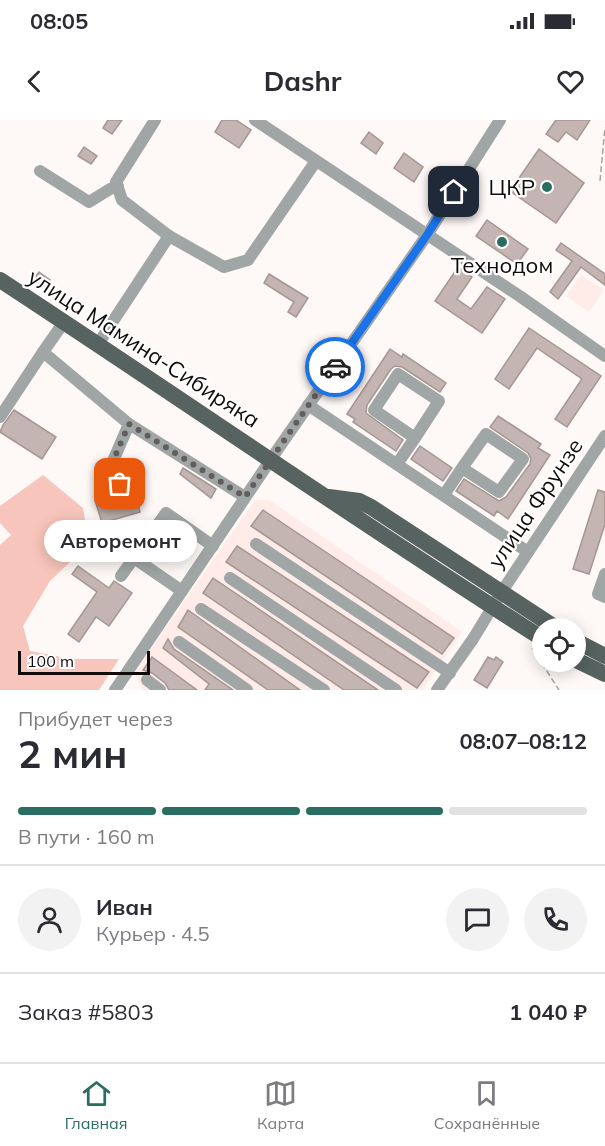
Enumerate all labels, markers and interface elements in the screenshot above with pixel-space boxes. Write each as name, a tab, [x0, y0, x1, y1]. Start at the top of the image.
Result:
text: 08:05	[30, 7, 88, 35]
text: Dashr	[264, 64, 341, 98]
icon: back	[18, 65, 51, 98]
icon: heart	[554, 65, 587, 98]
pin	[428, 166, 479, 217]
place label: ЦКР	[489, 173, 535, 201]
icon: home	[437, 175, 470, 208]
marker: ЦКР	[540, 180, 554, 194]
marker: Технодом	[495, 235, 509, 249]
place label: Технодом	[451, 251, 553, 279]
street label: улица Мамина-Сибиряка	[23, 263, 265, 433]
courier	[305, 337, 365, 397]
icon: car	[319, 351, 352, 384]
street label: улица Фрунзе	[481, 433, 589, 573]
pin	[94, 458, 145, 509]
icon: bag	[103, 467, 136, 500]
callout: Авторемонт	[44, 520, 196, 562]
text: Авторемонт	[60, 528, 181, 553]
map controls	[532, 618, 586, 672]
button: locate	[532, 618, 586, 672]
scale bar	[18, 648, 150, 676]
text: 100 m	[27, 651, 74, 671]
text: Прибудет через	[18, 706, 173, 731]
text: 08:07–08:12	[459, 727, 587, 755]
text: 2 мин	[18, 729, 127, 778]
text: В пути · 160 m	[18, 824, 154, 849]
button: person	[18, 888, 81, 951]
button: chat	[446, 888, 509, 951]
button: phone	[524, 888, 587, 951]
text: Иван	[96, 893, 153, 921]
text: Курьер · 4.5	[96, 921, 210, 946]
text: Заказ #5803	[18, 998, 154, 1026]
text: 1 040 ₽	[509, 998, 587, 1026]
tab: Главная	[65, 1077, 128, 1133]
tab: Карта	[257, 1077, 304, 1133]
tab: Сохранённые	[434, 1077, 540, 1133]

